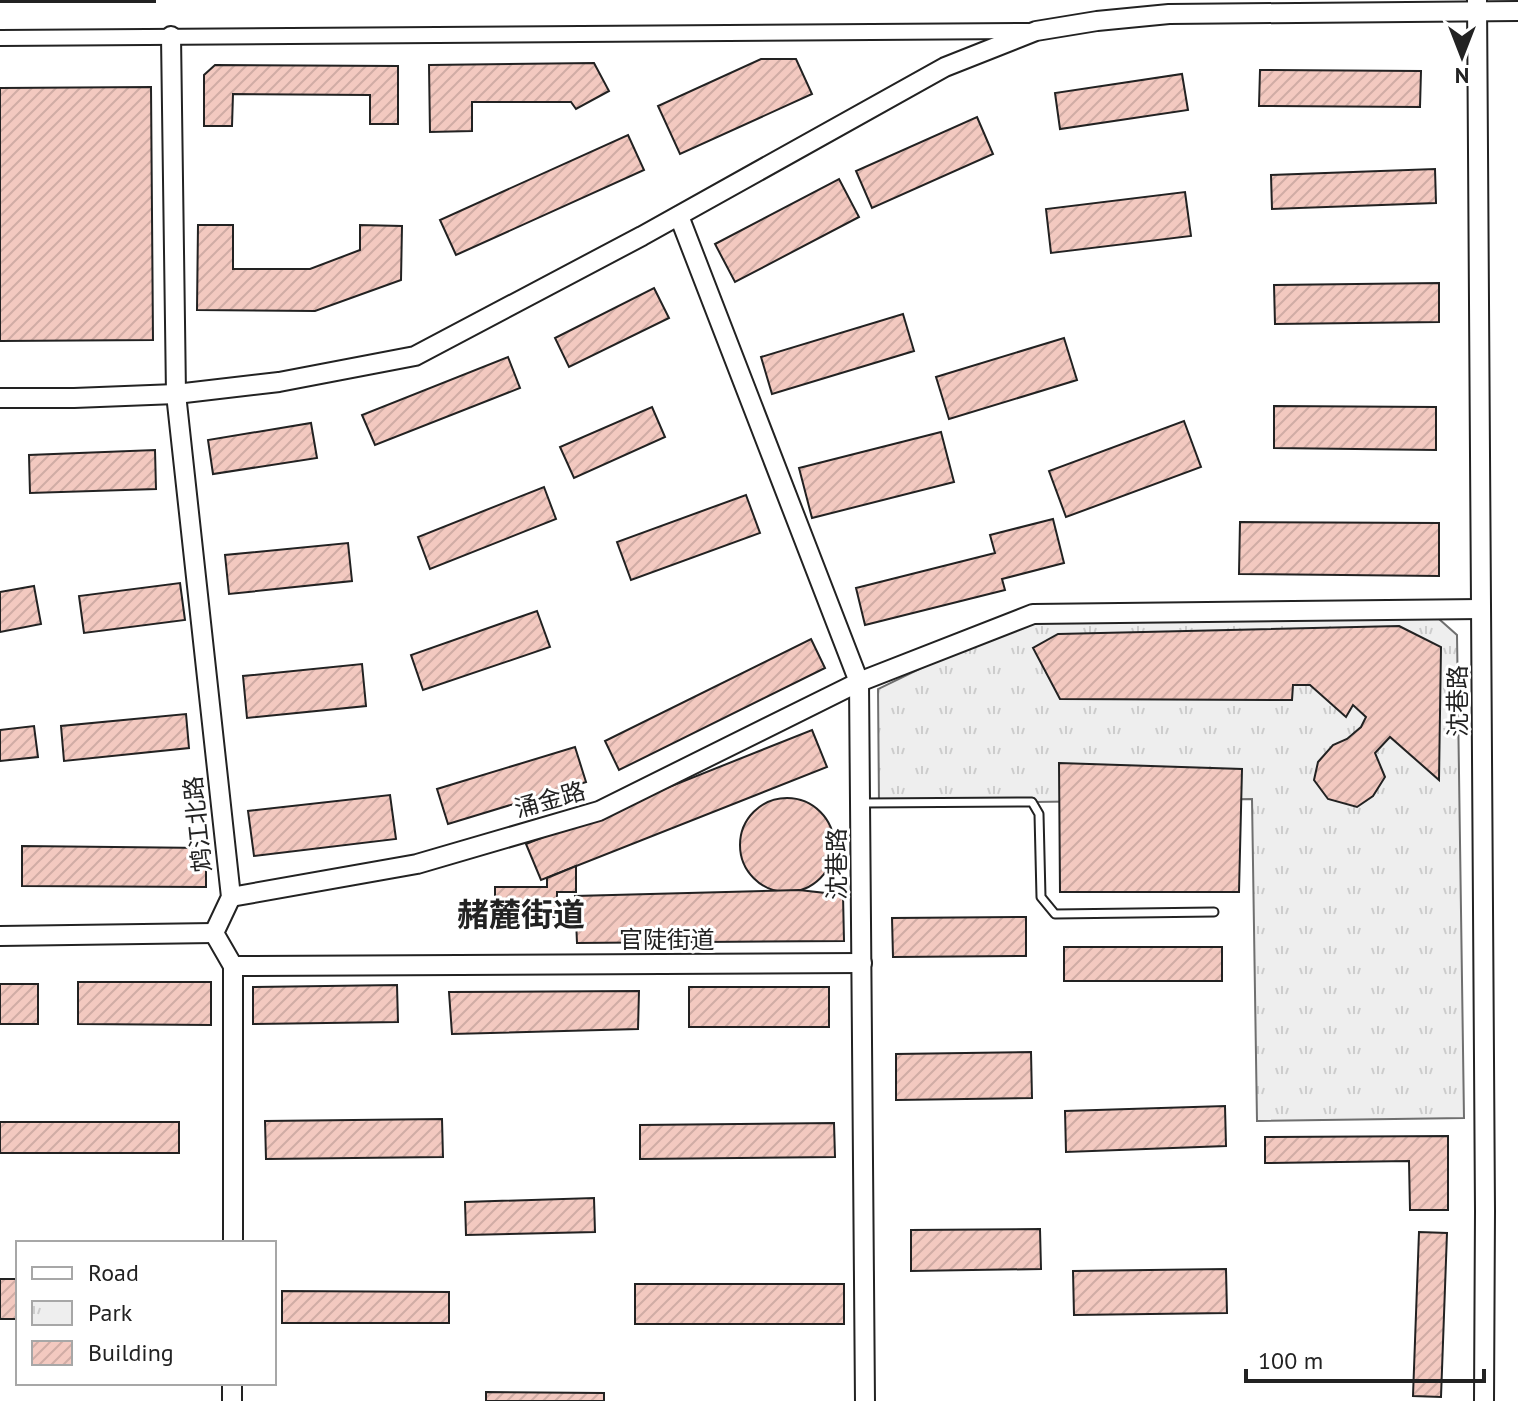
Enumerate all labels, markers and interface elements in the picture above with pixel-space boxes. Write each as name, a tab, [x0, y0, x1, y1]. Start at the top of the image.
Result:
north arrow	[1422, 16, 1502, 96]
text: N	[1455, 62, 1469, 90]
street label: 沈巷路	[1442, 665, 1473, 737]
street label: 鸩江北路	[177, 775, 218, 873]
street label: 涌金路	[511, 775, 589, 824]
street label: 沈巷路	[821, 828, 852, 900]
district label: 赭麓街道	[457, 893, 585, 935]
street label: 官陡街道	[619, 924, 715, 955]
legend	[16, 1241, 276, 1385]
text: Road	[88, 1257, 139, 1288]
text: Park	[88, 1297, 133, 1328]
scale bar	[1246, 1333, 1484, 1383]
text: Building	[88, 1337, 174, 1368]
text: 100 m	[1258, 1345, 1323, 1376]

